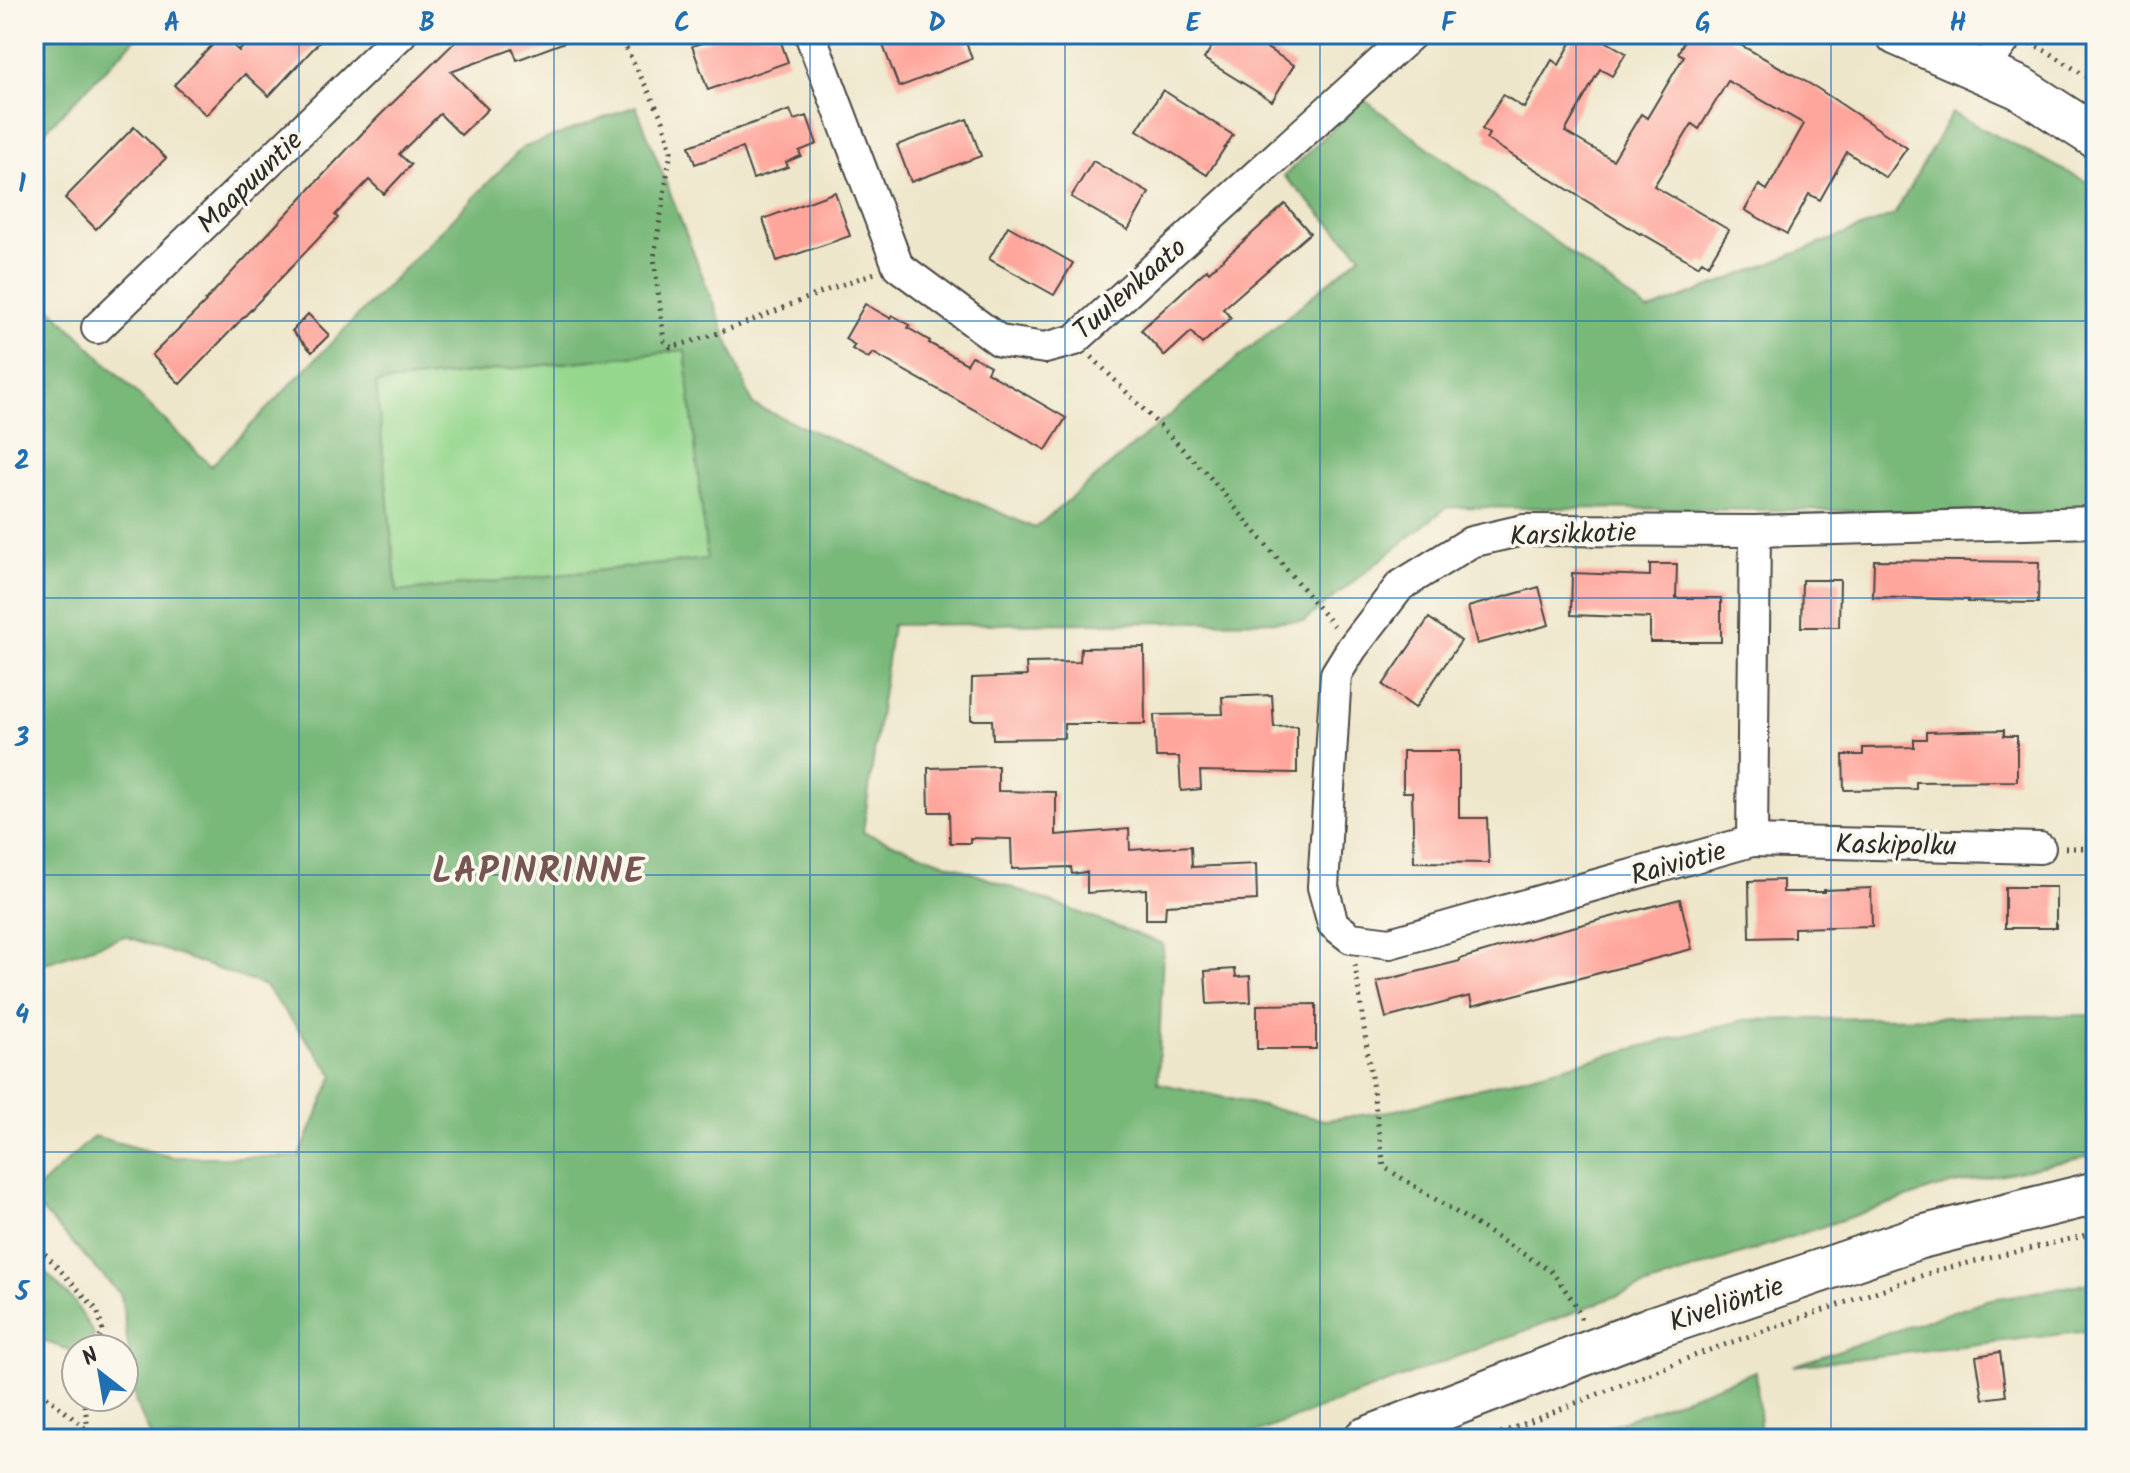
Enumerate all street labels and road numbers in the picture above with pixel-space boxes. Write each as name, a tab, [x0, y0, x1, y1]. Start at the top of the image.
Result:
street label: Maapuuntie	[187, 120, 315, 245]
street label: Tuulenkaato	[1063, 227, 1198, 353]
street label: Karsikkotie	[1509, 511, 1638, 560]
street label: Kaskipolku	[1835, 823, 1957, 870]
street label: Raiviotie	[1626, 829, 1732, 899]
street label: Kiveliöntie	[1663, 1265, 1791, 1346]

